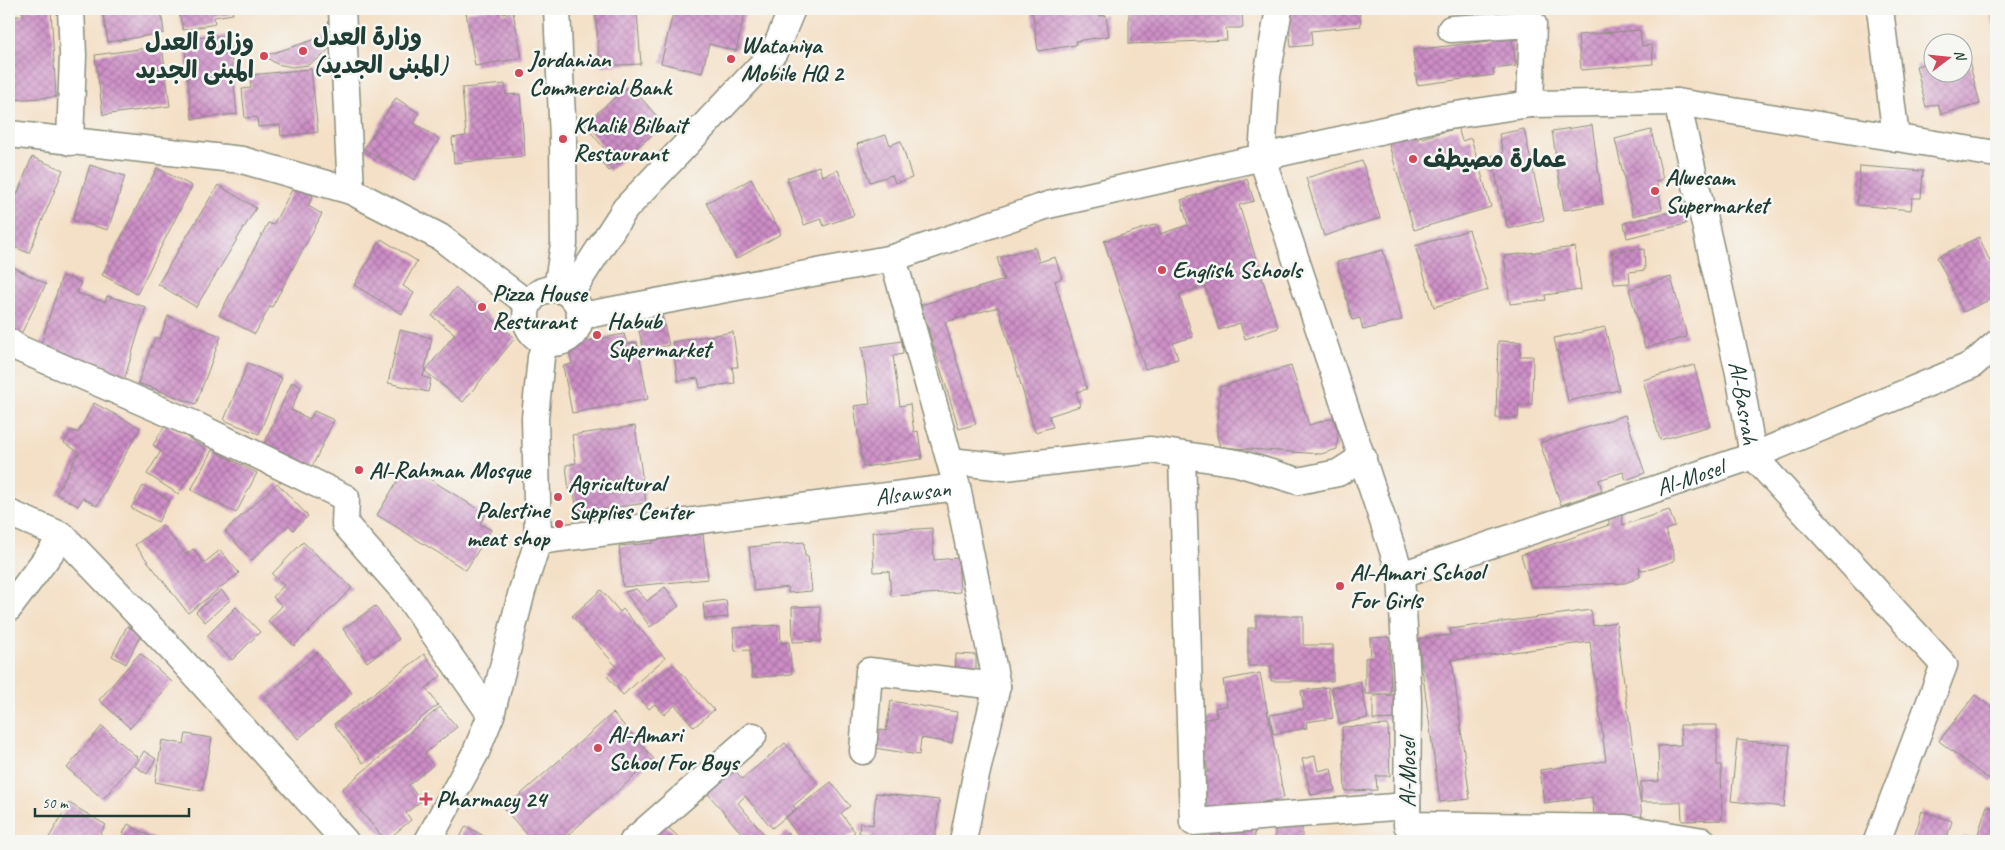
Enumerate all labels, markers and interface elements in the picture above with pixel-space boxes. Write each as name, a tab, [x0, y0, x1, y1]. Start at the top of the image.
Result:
place label: وزارة العدل (المبنى الجديد)	[313, 22, 450, 80]
place label: وزارة العدل المبنى الجديد	[135, 27, 254, 85]
place label: Wataniya Mobile HQ 2	[741, 30, 845, 88]
north arrow	[1922, 32, 1972, 82]
place label: Jordanian Commercial Bank	[527, 44, 673, 102]
marker: وزارة العدل (المبنى الجديد)	[297, 45, 309, 57]
text: N	[1951, 48, 1970, 63]
marker: وزارة العدل المبنى الجديد	[258, 50, 270, 62]
marker: Wataniya Mobile HQ 2	[725, 53, 737, 65]
marker: Jordanian Commercial Bank	[513, 67, 525, 79]
place label: Khalik Bilbait Restaurant	[573, 110, 691, 168]
marker: Khalik Bilbait Restaurant	[557, 133, 569, 145]
place label: عمارة مصيطف	[1423, 144, 1568, 174]
marker: عمارة مصيطف	[1407, 153, 1419, 165]
place label: Alwesam Supermarket	[1665, 162, 1772, 220]
marker: Alwesam Supermarket	[1649, 185, 1661, 197]
place label: English Schools	[1172, 255, 1304, 285]
marker: English Schools	[1156, 264, 1168, 276]
place label: Pizza House Resturant	[492, 278, 589, 336]
marker: Pizza House Resturant	[476, 301, 488, 313]
place label: Habub Supermarket	[607, 306, 714, 364]
marker: Habub Supermarket	[591, 329, 603, 341]
street label: Al-Basrah	[1722, 358, 1766, 448]
street label: Al-Mosel	[1652, 451, 1732, 503]
place label: Al-Rahman Mosque	[369, 455, 532, 485]
marker: Al-Rahman Mosque	[353, 464, 365, 476]
place label: Agricultural Supplies Center	[568, 468, 695, 526]
street label: Alsawsan	[873, 473, 953, 512]
marker: Agricultural Supplies Center	[552, 491, 564, 503]
place label: Palestine meat shop	[466, 495, 551, 553]
marker: Palestine meat shop	[553, 518, 565, 530]
place label: Al-Amari School For Girls	[1350, 557, 1489, 615]
marker: Al-Amari School For Girls	[1334, 580, 1346, 592]
place label: Al-Amari School For Boys	[608, 719, 741, 777]
street label: Al-Mosel	[1392, 734, 1422, 808]
marker: Al-Amari School For Boys	[592, 742, 604, 754]
place label: Pharmacy 24	[436, 784, 549, 814]
scale bar	[35, 785, 189, 817]
marker: Pharmacy 24	[420, 793, 432, 805]
text: 50 m	[42, 794, 69, 813]

